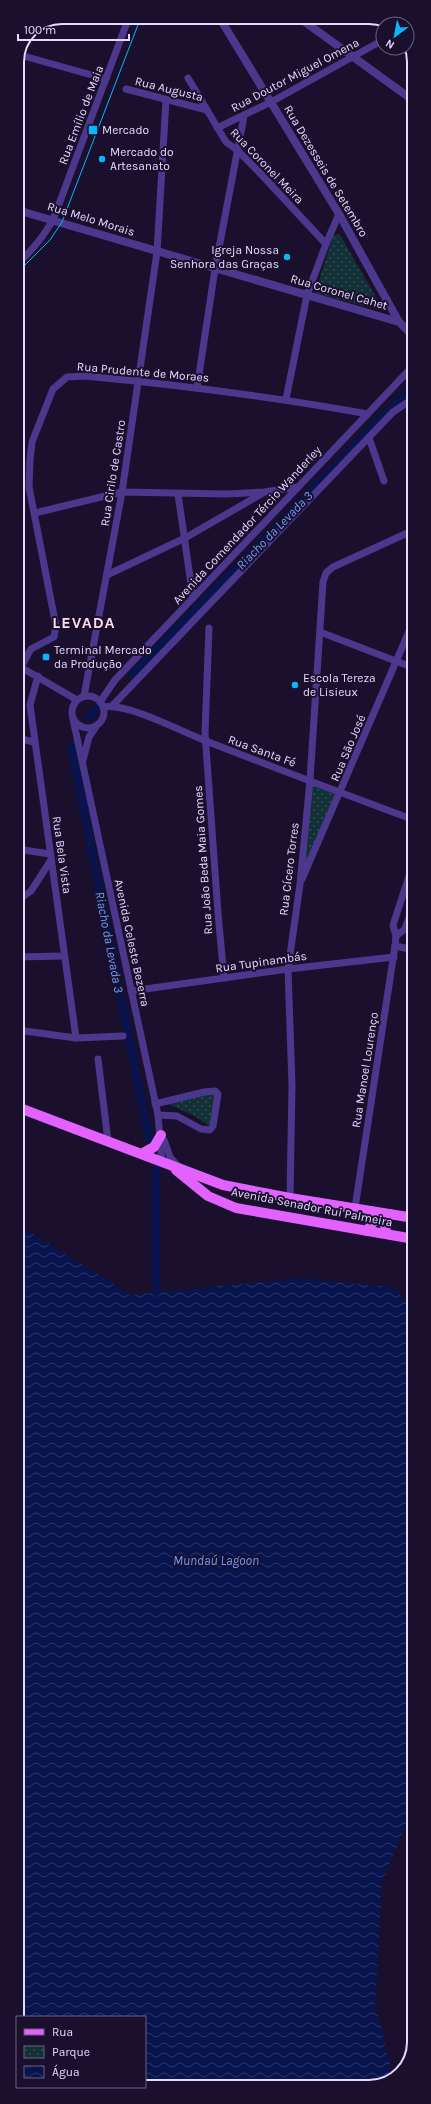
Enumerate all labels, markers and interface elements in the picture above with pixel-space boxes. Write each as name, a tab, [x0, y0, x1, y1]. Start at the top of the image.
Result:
scale bar	[18, 16, 129, 42]
north arrow	[375, 16, 415, 56]
text: 100 m	[24, 23, 56, 37]
street label: Rua Doutor Miguel Omena	[228, 35, 362, 115]
text: N	[383, 36, 397, 52]
street label: Rua Emílio de Maia	[56, 63, 106, 167]
street label: Rua Augusta	[133, 74, 205, 104]
street label: Rua Dezesseis de Setembro	[281, 103, 371, 239]
place label: Mercado	[102, 123, 149, 137]
marker: Mercado	[87, 124, 99, 136]
street label: Rua Coronel Meira	[227, 125, 307, 207]
place label: Mercado do Artesanato	[110, 145, 174, 173]
marker: Mercado do Artesanato	[97, 154, 107, 164]
street label: Rua Melo Morais	[46, 199, 136, 239]
place label: Igreja Nossa Senhora das Graças	[170, 243, 279, 271]
marker: Igreja Nossa Senhora das Graças	[282, 252, 292, 262]
street label: Rua Coronel Cahet	[289, 271, 390, 313]
street label: Rua Prudente de Moraes	[76, 359, 210, 385]
street label: Rua Cirilo de Castro	[98, 419, 128, 527]
street label: Avenida Comendador Tércio Wanderley	[170, 443, 324, 607]
water label: Riacho da Levada 3	[233, 488, 316, 573]
district label: LEVADA	[52, 613, 116, 632]
place label: Terminal Mercado da Produção	[54, 643, 152, 671]
marker: Terminal Mercado da Produção	[41, 652, 51, 662]
place label: Escola Tereza de Lisieux	[303, 671, 376, 699]
marker: Escola Tereza de Lisieux	[290, 680, 300, 690]
street label: Rua São José	[328, 712, 368, 784]
street label: Rua Santa Fé	[226, 732, 298, 770]
street label: Rua João Beda Maia Gomes	[191, 785, 215, 935]
street label: Rua Bela Vista	[50, 815, 74, 895]
street label: Rua Cícero Torres	[276, 822, 302, 916]
street label: Avenida Celeste Bezerra	[112, 878, 152, 1008]
water label: Riacho da Levada 3	[92, 890, 127, 994]
street label: Rua Tupinambás	[214, 949, 308, 975]
street label: Rua Manoel Lourenço	[349, 1011, 381, 1129]
street label: Avenida Senador Rui Palmeira	[230, 1184, 394, 1230]
water label: Mundaú Lagoon	[173, 1553, 259, 1568]
legend	[16, 2016, 146, 2088]
text: Rua	[52, 2025, 73, 2039]
text: Parque	[52, 2045, 90, 2059]
text: Água	[52, 2064, 80, 2079]

